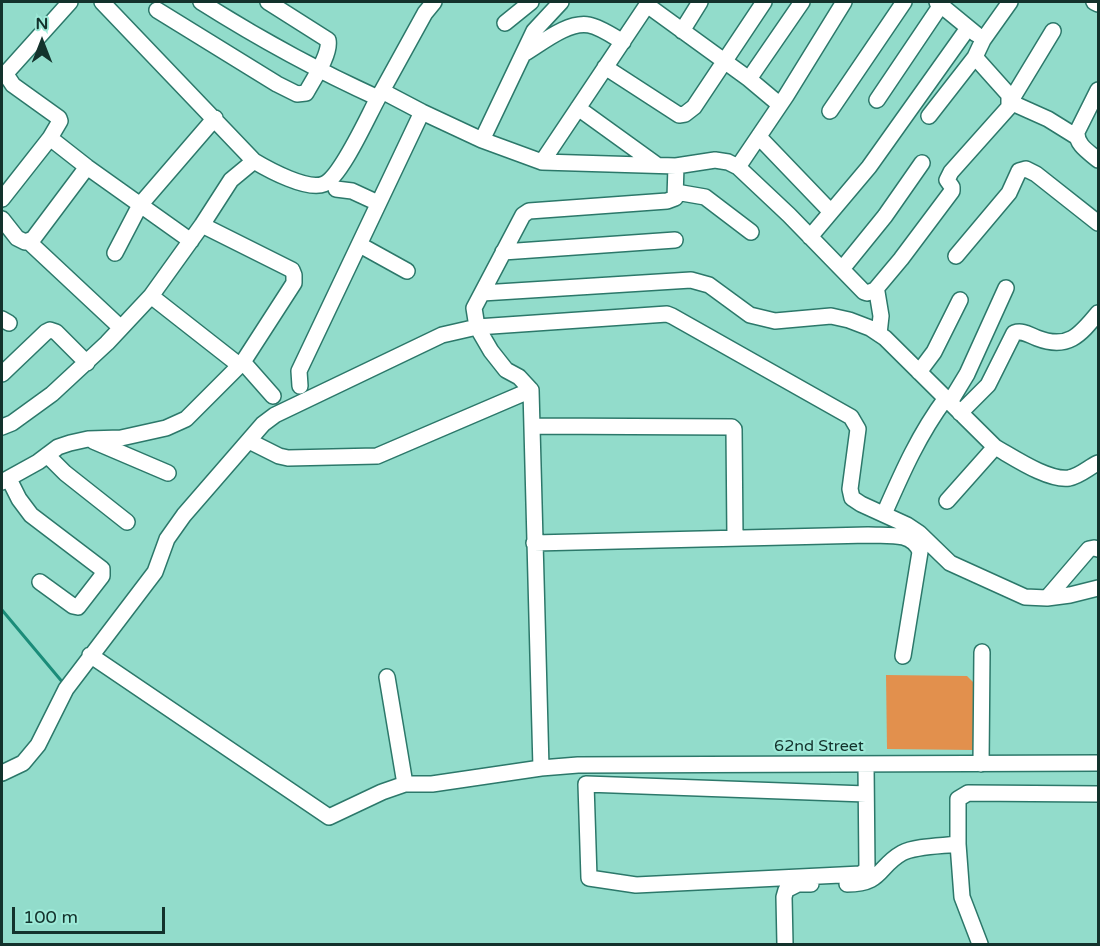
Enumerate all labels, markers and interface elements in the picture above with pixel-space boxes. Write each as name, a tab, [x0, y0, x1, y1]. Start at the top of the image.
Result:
north arrow	[12, 12, 72, 72]
text: N	[36, 14, 48, 34]
street label: 62nd Street	[774, 737, 864, 757]
scale bar	[15, 895, 168, 933]
text: 100 m	[23, 906, 78, 928]

